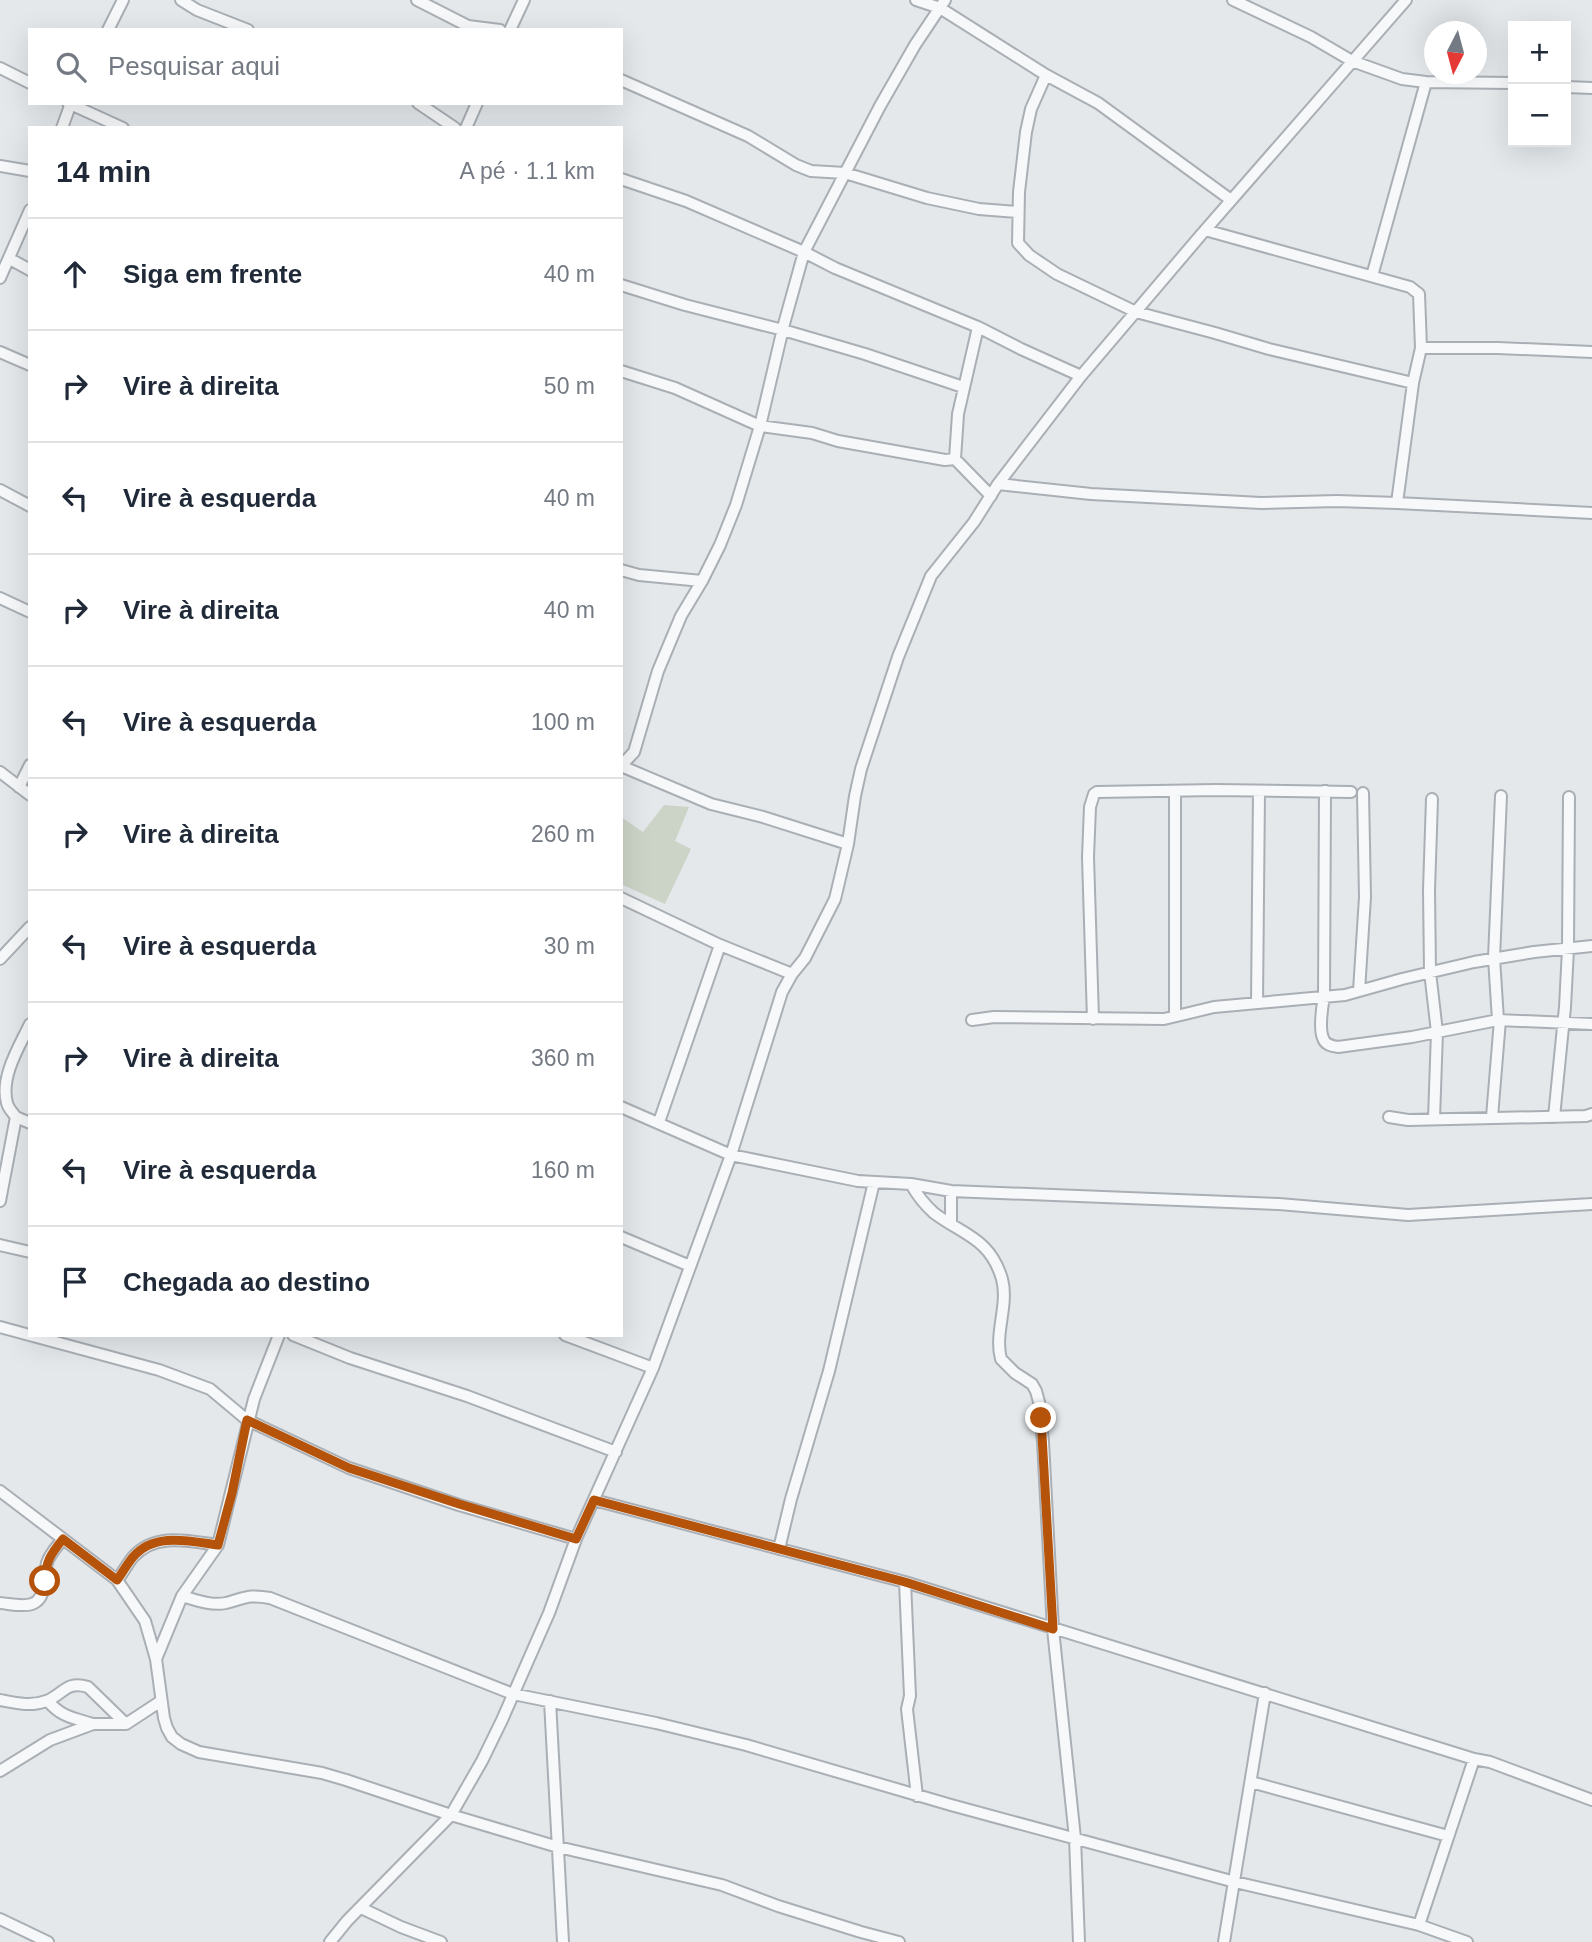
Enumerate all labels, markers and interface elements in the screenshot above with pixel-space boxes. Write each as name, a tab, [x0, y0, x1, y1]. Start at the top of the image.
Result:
north arrow	[1424, 21, 1487, 84]
map controls	[1508, 21, 1571, 147]
button: +	[1508, 21, 1571, 84]
search box	[28, 28, 623, 105]
icon: search	[52, 48, 90, 86]
text: Pesquisar aqui	[108, 51, 280, 81]
button: −	[1508, 84, 1571, 147]
text: 14 min	[56, 155, 151, 188]
text: A pé · 1.1 km	[459, 158, 595, 184]
icon: ahead	[56, 255, 94, 293]
text: Siga em frente	[123, 259, 302, 289]
text: 40 m	[544, 261, 595, 287]
icon: right	[56, 367, 94, 405]
text: Vire à direita	[123, 371, 279, 401]
text: 50 m	[544, 373, 595, 399]
icon: left	[56, 479, 94, 517]
text: Vire à esquerda	[123, 483, 316, 513]
text: 40 m	[544, 485, 595, 511]
icon: right	[56, 591, 94, 629]
text: Vire à direita	[123, 595, 279, 625]
text: 40 m	[544, 597, 595, 623]
icon: left	[56, 703, 94, 741]
text: Vire à esquerda	[123, 707, 316, 737]
text: 100 m	[531, 709, 595, 735]
icon: right	[56, 815, 94, 853]
text: Vire à direita	[123, 819, 279, 849]
text: 260 m	[531, 821, 595, 847]
icon: left	[56, 927, 94, 965]
text: Vire à esquerda	[123, 931, 316, 961]
text: 30 m	[544, 933, 595, 959]
icon: right	[56, 1039, 94, 1077]
text: Vire à direita	[123, 1043, 279, 1073]
text: 360 m	[531, 1045, 595, 1071]
icon: left	[56, 1151, 94, 1189]
text: Vire à esquerda	[123, 1155, 316, 1185]
text: 160 m	[531, 1157, 595, 1183]
icon: arrive	[56, 1263, 94, 1301]
text: Chegada ao destino	[123, 1267, 370, 1297]
route end	[1025, 1402, 1056, 1433]
route start	[29, 1565, 60, 1596]

